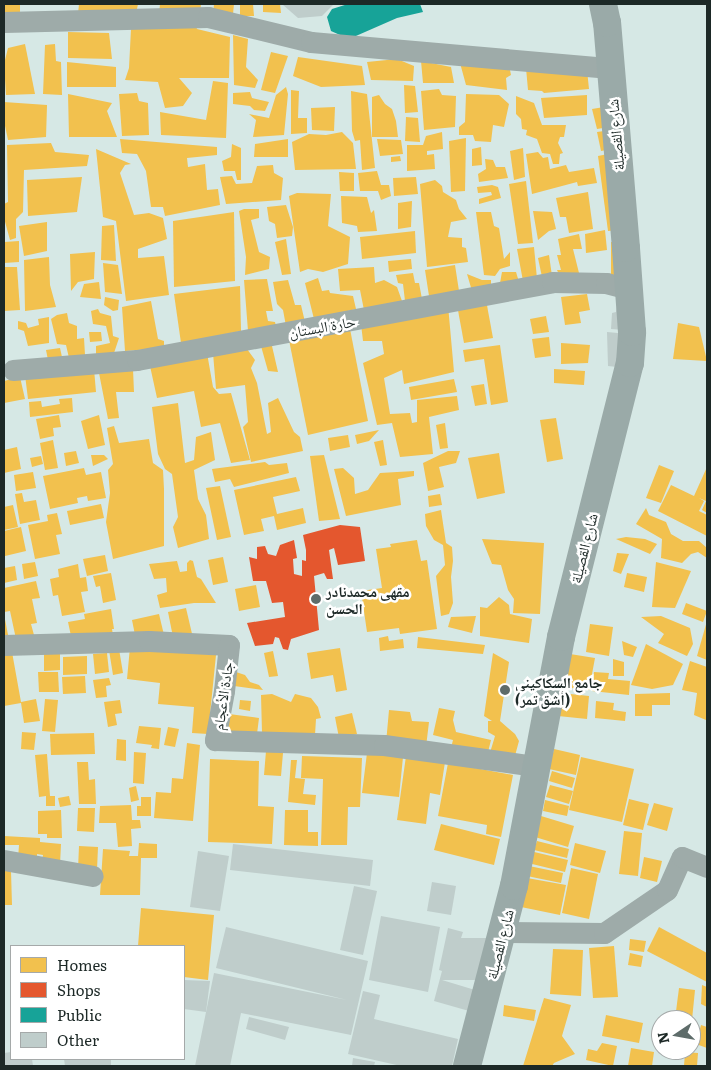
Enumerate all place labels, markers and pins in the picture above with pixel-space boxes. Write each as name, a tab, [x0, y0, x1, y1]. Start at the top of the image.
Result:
place label: مقهى محمدنادر الحسن	[326, 581, 410, 616]
marker: مقهى محمدنادر الحسن	[310, 593, 322, 605]
place label: جامع السكاكيني (أشق تمر)	[515, 672, 602, 707]
marker: جامع السكاكيني (أشق تمر)	[499, 684, 511, 696]

